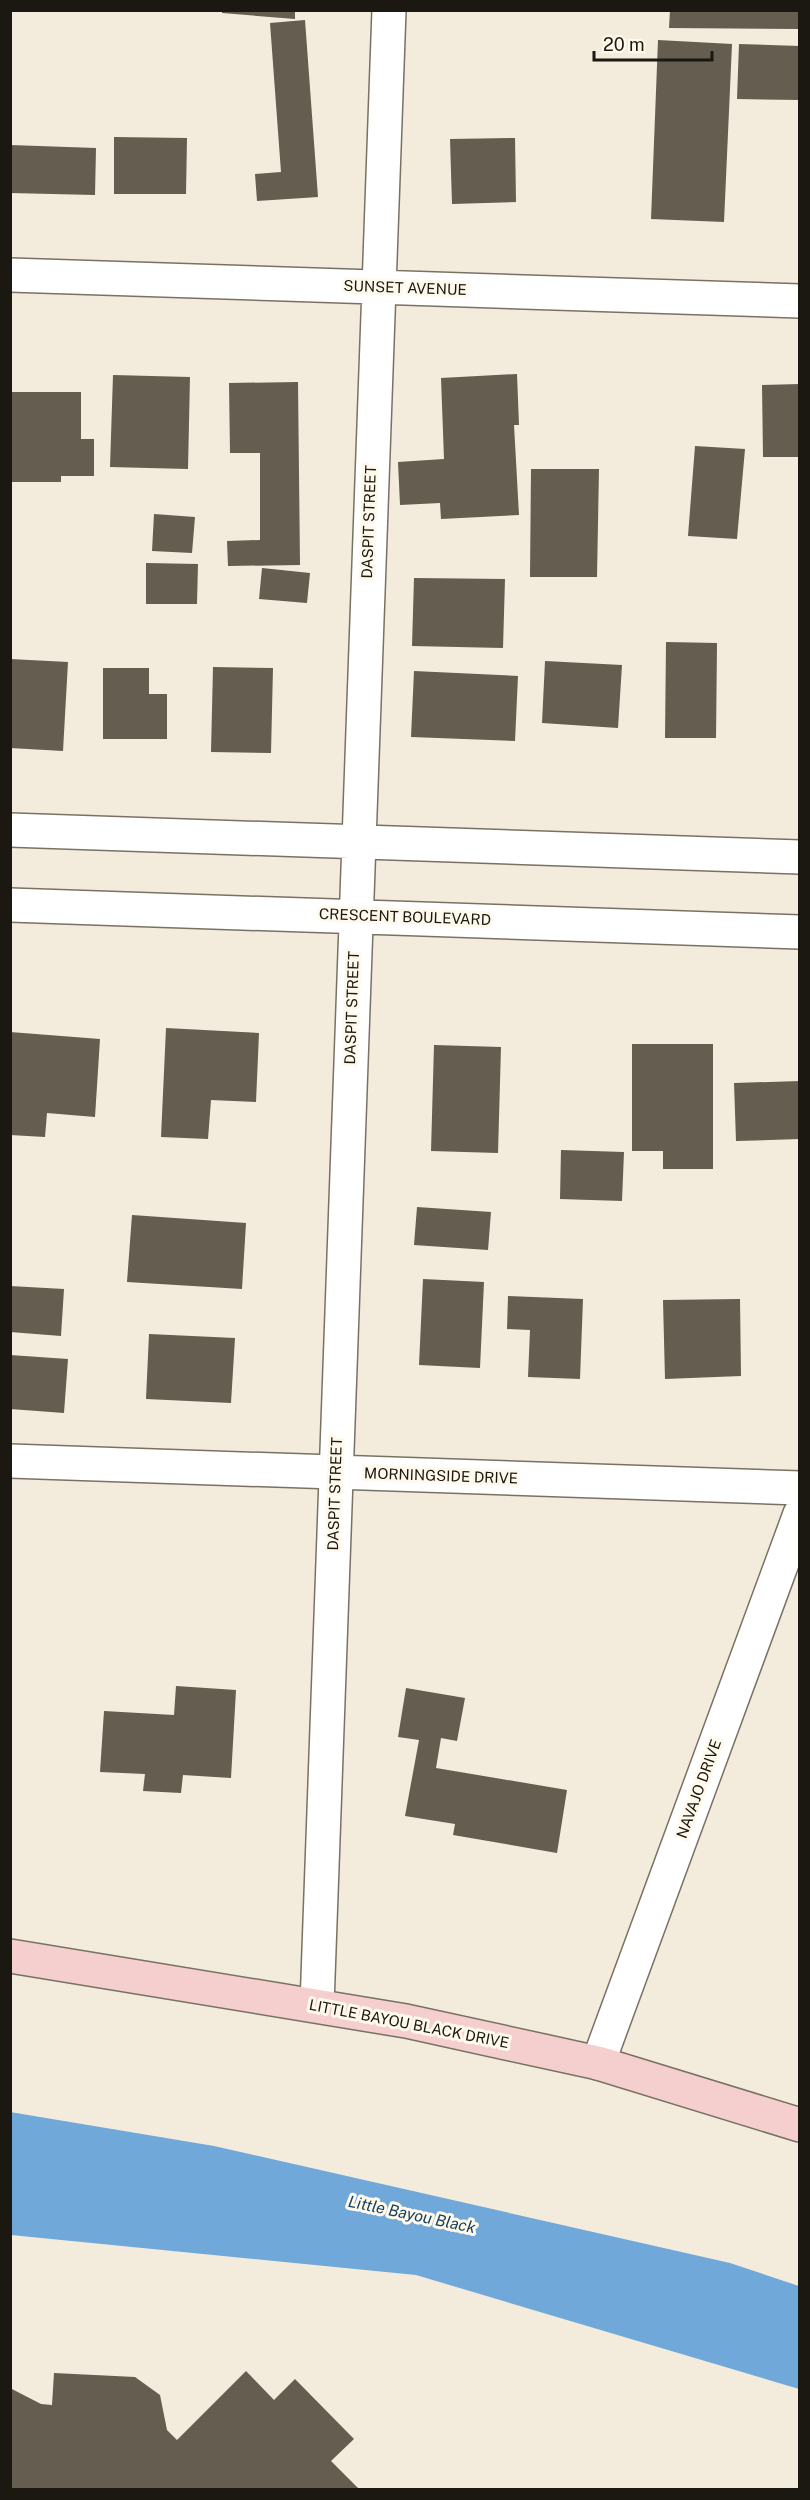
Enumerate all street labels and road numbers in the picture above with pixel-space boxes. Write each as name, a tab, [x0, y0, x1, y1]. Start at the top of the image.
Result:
street label: SUNSET AVENUE	[343, 277, 467, 298]
street label: DASPIT STREET	[358, 465, 379, 579]
street label: CRESCENT BOULEVARD	[319, 905, 491, 928]
street label: DASPIT STREET	[341, 951, 362, 1065]
street label: DASPIT STREET	[324, 1437, 345, 1551]
street label: MORNINGSIDE DRIVE	[364, 1464, 518, 1487]
street label: NAVAJO DRIVE	[673, 1737, 724, 1841]
street label: LITTLE BAYOU BLACK DRIVE	[308, 1996, 511, 2051]

